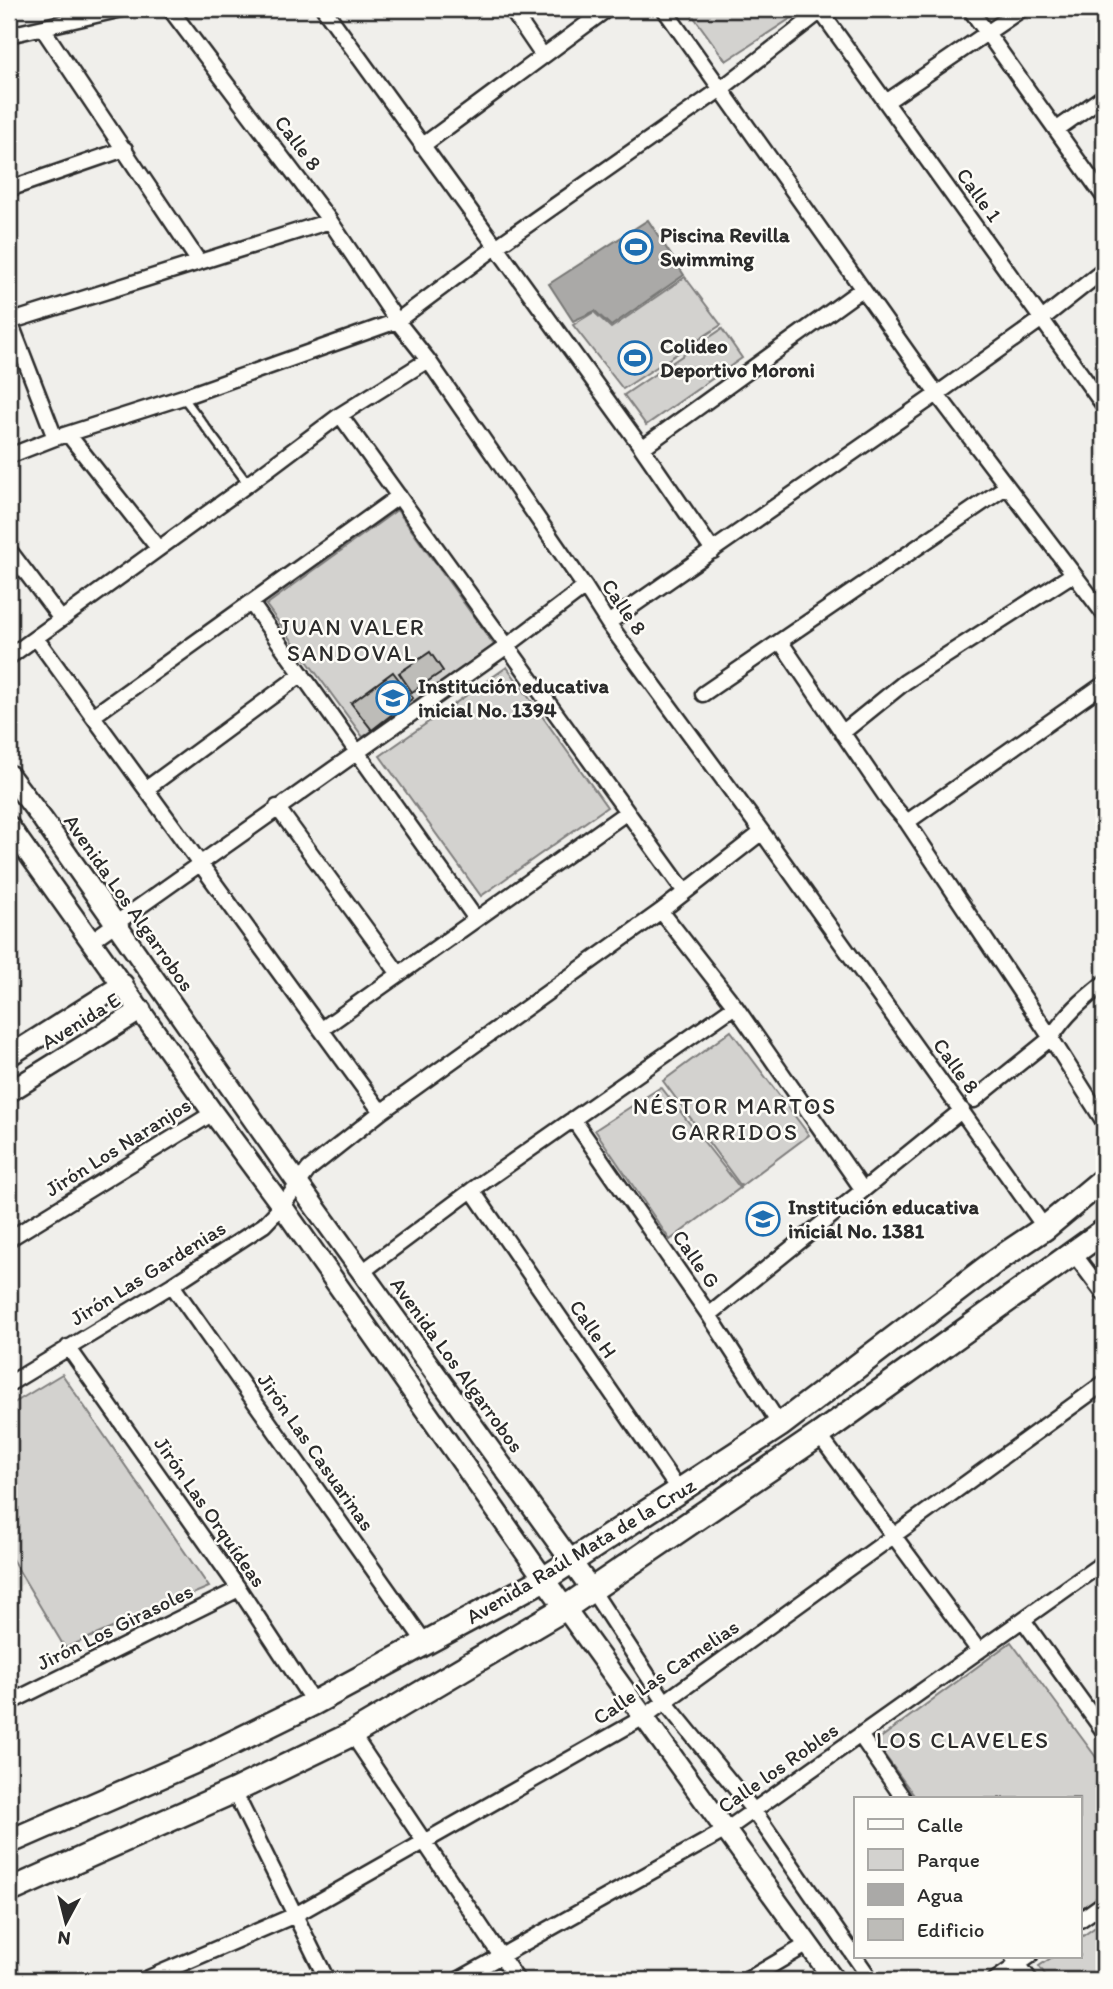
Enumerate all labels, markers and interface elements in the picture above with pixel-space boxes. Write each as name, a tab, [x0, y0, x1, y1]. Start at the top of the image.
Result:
street label: Calle 8	[270, 110, 327, 175]
street label: Calle 1	[951, 163, 1008, 227]
place label: Piscina Revilla Swimming	[660, 222, 791, 272]
sports icon: Piscina Revilla Swimming	[617, 228, 655, 266]
place label: Colideo Deportivo Moroni	[660, 333, 815, 383]
sports icon: Colideo Deportivo Moroni	[616, 339, 654, 377]
street label: Calle 8	[597, 574, 652, 640]
district label: JUAN VALER SANDOVAL	[278, 613, 426, 667]
place label: Institución educativa inicial No. 1394	[418, 673, 609, 722]
school or university icon: Institución educativa inicial No. 1394	[374, 679, 412, 717]
street label: Avenida Los Algarrobos	[59, 809, 200, 996]
street label: Avenida E	[37, 987, 125, 1055]
street label: Calle 8	[928, 1033, 985, 1098]
street label: Jirón Los Naranjos	[40, 1092, 195, 1201]
district label: NÉSTOR MARTOS GARRIDOS	[633, 1092, 837, 1146]
place label: Institución educativa inicial No. 1381	[788, 1194, 979, 1243]
school or university icon: Institución educativa inicial No. 1381	[744, 1200, 782, 1238]
street label: Jirón Las Gardenias	[66, 1215, 230, 1330]
street label: Calle G	[667, 1225, 725, 1293]
street label: Avenida Los Algarrobos	[385, 1272, 529, 1457]
street label: Calle H	[564, 1295, 622, 1363]
street label: Jirón Las Casuarinas	[253, 1368, 380, 1535]
street label: Jirón Las Orquídeas	[149, 1432, 272, 1592]
street label: Avenida Raúl Mata de la Cruz	[462, 1472, 700, 1629]
street label: Jirón Los Girasoles	[33, 1578, 197, 1675]
street label: Calle Las Camelias	[588, 1614, 743, 1730]
street label: Calle los Robles	[713, 1717, 843, 1818]
district label: LOS CLAVELES	[876, 1726, 1050, 1754]
legend	[854, 1797, 1082, 1958]
text: Calle	[917, 1812, 963, 1837]
text: Parque	[917, 1847, 980, 1872]
text: Agua	[917, 1882, 963, 1907]
north arrow	[32, 1888, 102, 1958]
text: Edificio	[917, 1917, 985, 1942]
text: N	[56, 1926, 72, 1951]

